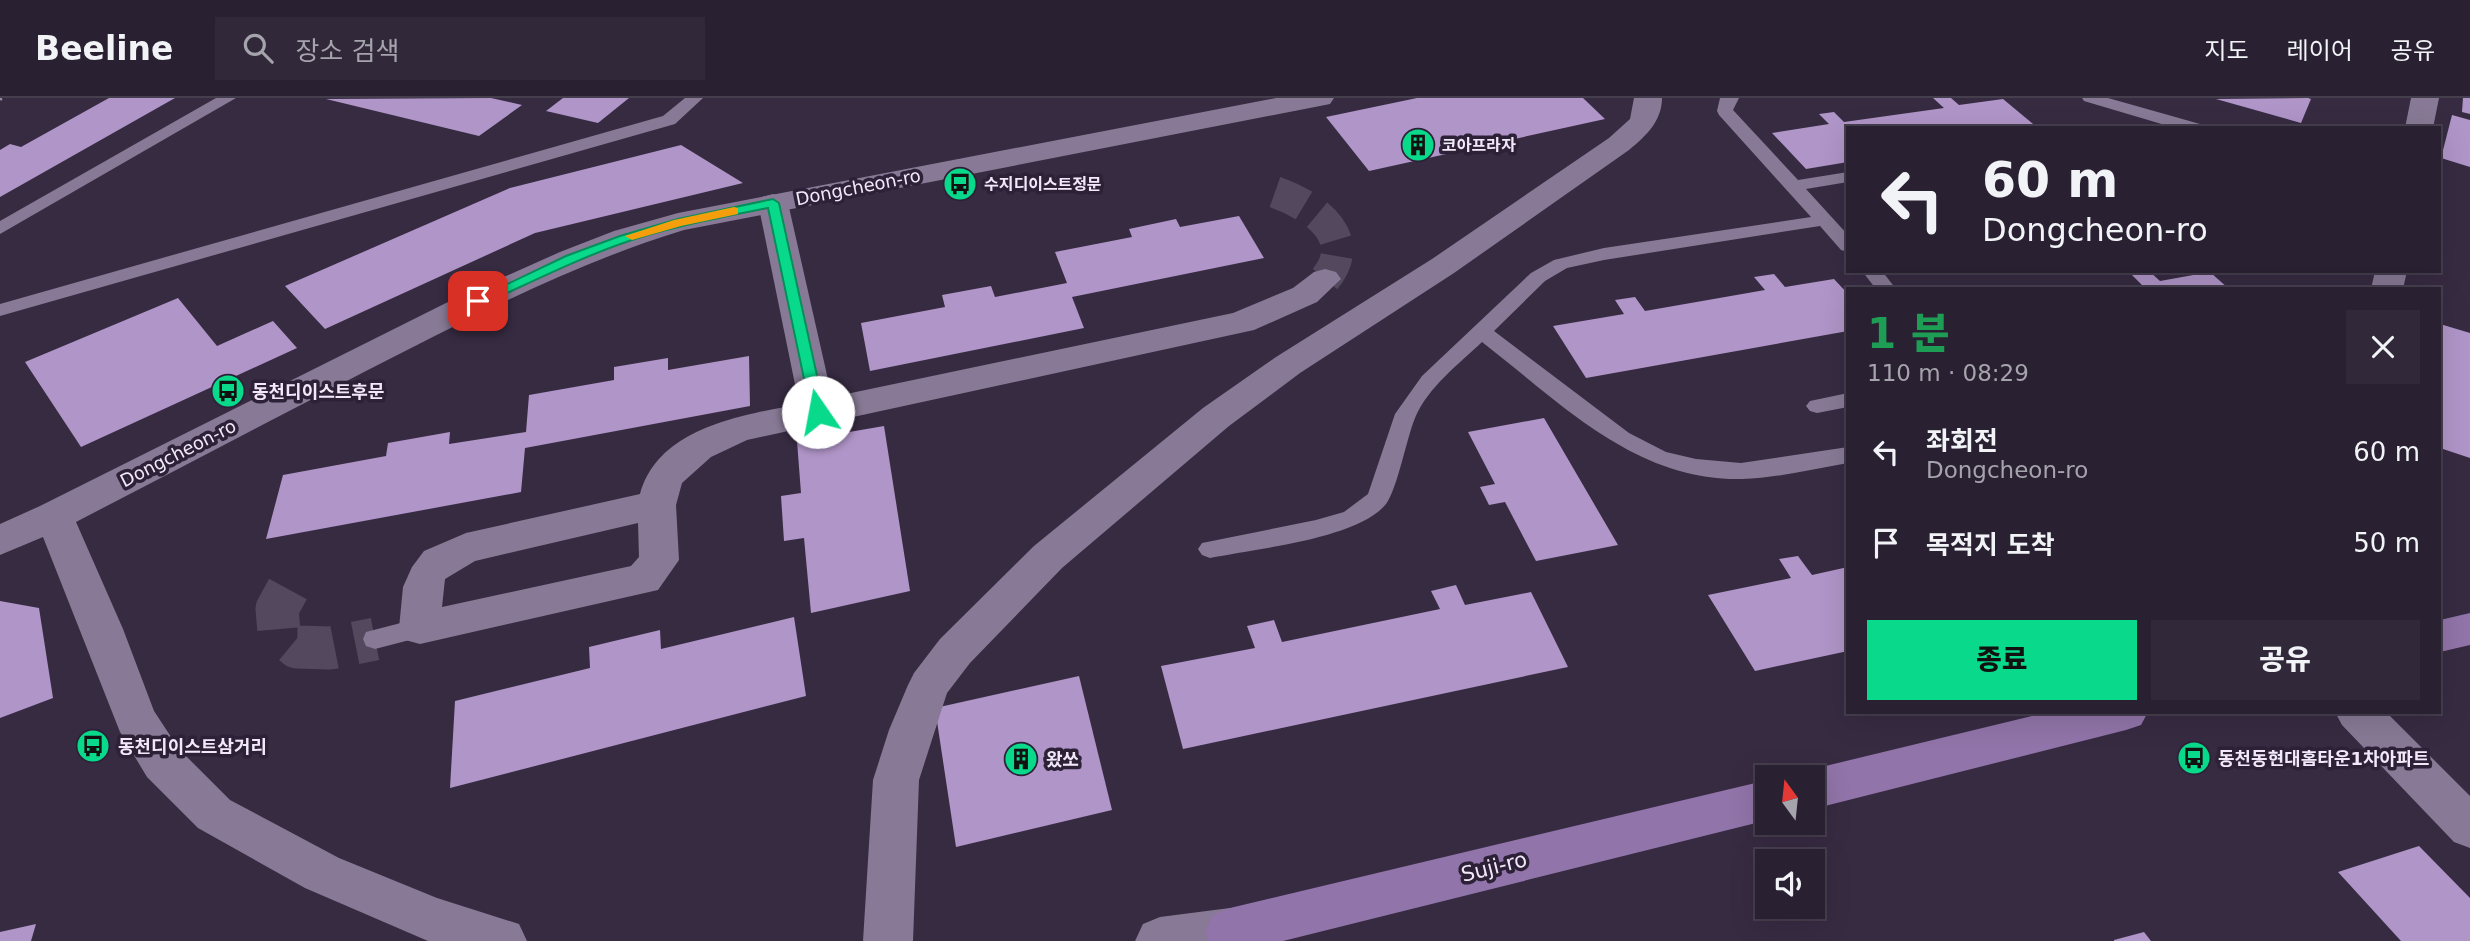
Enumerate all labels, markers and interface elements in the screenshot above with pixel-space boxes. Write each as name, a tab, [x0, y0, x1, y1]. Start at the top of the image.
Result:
search box	[215, 17, 705, 80]
text: Beeline	[35, 29, 173, 68]
icon: search	[239, 29, 277, 67]
text: 장소 검색	[295, 36, 399, 66]
text: 지도	[2204, 37, 2249, 65]
text: 레이어	[2287, 37, 2353, 65]
text: 공유	[2391, 37, 2435, 65]
building icon: 코아프라자	[1399, 126, 1437, 164]
place label: 코아프라자	[1442, 136, 1516, 155]
text: 60 m	[1982, 152, 2118, 209]
icon: left	[1867, 154, 1958, 245]
street label: Dongcheon-ro	[794, 165, 922, 209]
bus stop icon: 수지디이스트정문	[941, 165, 979, 203]
place label: 수지디이스트정문	[984, 175, 1102, 194]
text: Dongcheon-ro	[1982, 211, 2208, 249]
pin	[448, 271, 508, 331]
icon: arrive	[459, 282, 497, 320]
text: 1 분	[1867, 309, 1950, 358]
button: close	[2346, 310, 2420, 384]
text: 110 m · 08:29	[1867, 360, 2029, 386]
bus stop icon: 동천디이스트후문	[209, 372, 247, 410]
position arrow	[781, 375, 855, 449]
place label: 동천디이스트후문	[252, 381, 384, 402]
street label: Dongcheon-ro	[117, 415, 239, 491]
text: 좌회전	[1926, 426, 1998, 456]
icon: left	[1867, 433, 1905, 471]
text: 60 m	[2353, 437, 2420, 467]
text: Dongcheon-ro	[1926, 457, 2088, 483]
icon: arrive	[1867, 524, 1905, 562]
text: 50 m	[2353, 528, 2420, 558]
text: 목적지 도착	[1926, 530, 2055, 560]
button: 종료	[1867, 620, 2137, 700]
button: 공유	[2151, 620, 2420, 700]
bus stop icon: 동천디이스트삼거리	[74, 727, 112, 765]
place label: 동천디이스트삼거리	[118, 736, 267, 757]
bus stop icon: 동천동현대홈타운1차아파트	[2175, 739, 2213, 777]
building icon: 왔쏘	[1002, 740, 1040, 778]
place label: 동천동현대홈타운1차아파트	[2218, 748, 2429, 769]
place label: 왔쏘	[1046, 749, 1079, 770]
north arrow	[1755, 765, 1825, 835]
map controls	[1755, 765, 1825, 919]
street label: Suji-ro	[1459, 847, 1529, 887]
button: sound	[1755, 849, 1825, 919]

